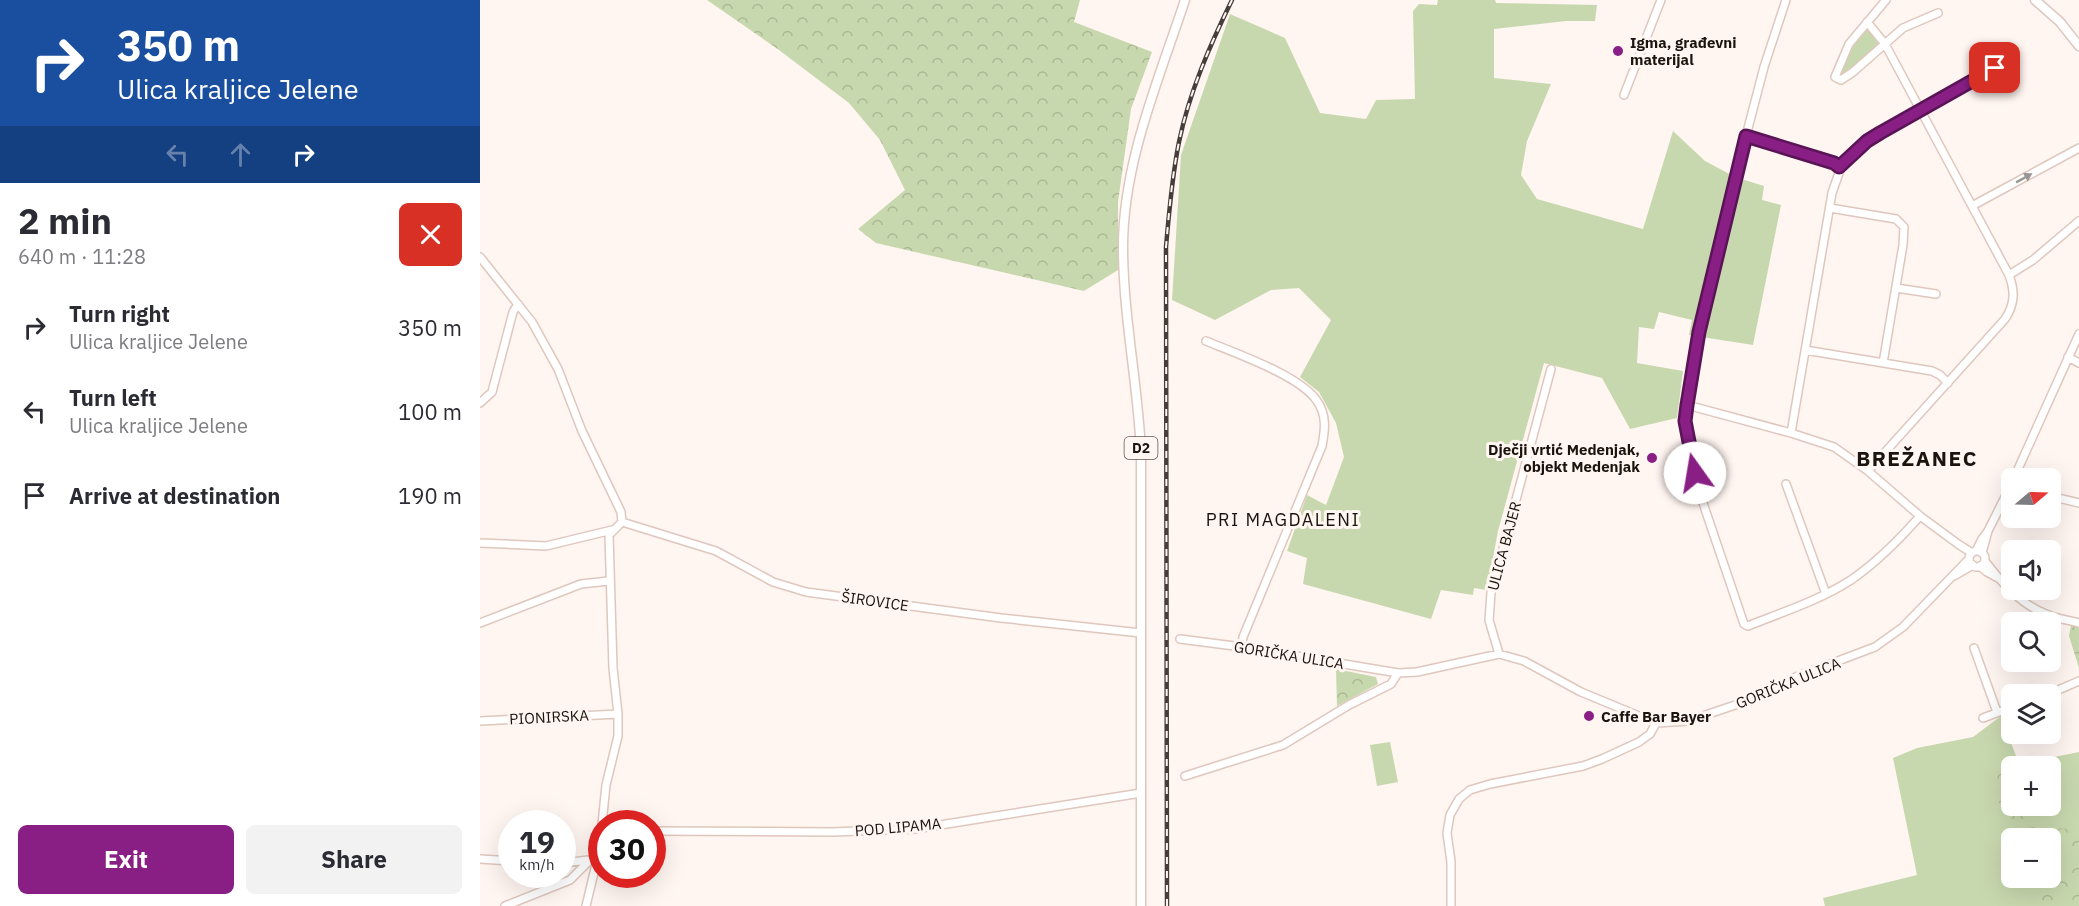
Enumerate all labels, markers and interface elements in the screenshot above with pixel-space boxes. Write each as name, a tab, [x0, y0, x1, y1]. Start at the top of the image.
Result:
text: 350 m	[117, 18, 240, 73]
icon: right	[18, 24, 96, 102]
place label: Igma, građevni materijal	[1630, 33, 1736, 69]
pin	[1969, 42, 2020, 93]
marker: Igma, građevni materijal	[1611, 44, 1625, 58]
icon: arrive	[1978, 51, 2011, 84]
text: Ulica kraljice Jelene	[117, 71, 359, 106]
icon: left	[161, 138, 194, 171]
icon: ahead	[224, 138, 257, 171]
icon: right	[287, 138, 320, 171]
one-way arrow	[2016, 173, 2033, 183]
text: 2 min	[18, 197, 112, 244]
button: close	[399, 203, 462, 266]
text: 640 m · 11:28	[18, 243, 146, 270]
text: Turn right	[69, 299, 170, 328]
icon: right	[18, 311, 51, 344]
text: 350 m	[398, 313, 462, 342]
text: Ulica kraljice Jelene	[69, 328, 248, 355]
text: Turn left	[69, 383, 157, 412]
icon: left	[18, 395, 51, 428]
text: 100 m	[398, 397, 462, 426]
text: Ulica kraljice Jelene	[69, 412, 248, 439]
road number: D2	[1124, 437, 1158, 459]
place label: Dječji vrtić Medenjak, objekt Medenjak	[1488, 440, 1640, 476]
position arrow	[1663, 441, 1727, 505]
district label: BREŽANEC	[1856, 444, 1978, 472]
marker: Dječji vrtić Medenjak, objekt Medenjak	[1645, 451, 1659, 465]
north arrow	[2001, 468, 2061, 528]
map controls	[2001, 468, 2061, 888]
icon: arrive	[18, 479, 51, 512]
text: Arrive at destination	[69, 481, 280, 510]
text: 190 m	[398, 481, 462, 510]
street label: ULICA BAJER	[1483, 499, 1525, 593]
district label: PRI MAGDALENI	[1206, 508, 1360, 531]
button: sound	[2001, 540, 2061, 600]
street label: ŠIROVICE	[840, 587, 910, 615]
button: search	[2001, 612, 2061, 672]
street label: GORIČKA ULICA	[1233, 637, 1346, 673]
street label: GORIČKA ULICA	[1733, 653, 1843, 713]
button: layers	[2001, 684, 2061, 744]
street label: PIONIRSKA	[509, 705, 590, 729]
place label: Caffe Bar Bayer	[1601, 707, 1711, 726]
marker: Caffe Bar Bayer	[1582, 709, 1596, 723]
button: +	[2001, 756, 2061, 816]
speed limit sign: 30	[588, 810, 666, 888]
street label: POD LIPAMA	[854, 814, 942, 840]
text: 19	[519, 822, 555, 861]
button: Exit	[18, 825, 234, 894]
button: Share	[246, 825, 462, 894]
button: −	[2001, 828, 2061, 888]
text: km/h	[519, 855, 555, 874]

